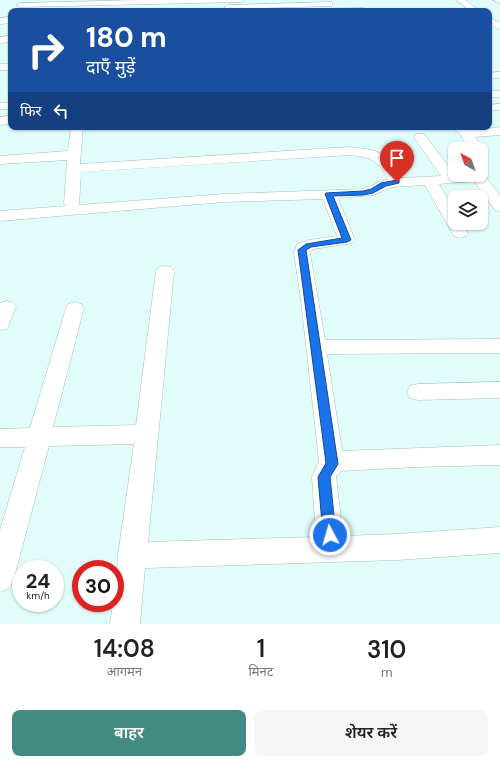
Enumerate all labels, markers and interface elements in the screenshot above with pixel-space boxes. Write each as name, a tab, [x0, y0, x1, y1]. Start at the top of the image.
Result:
text: 180 m	[86, 19, 167, 56]
icon: right	[20, 24, 72, 76]
text: दाएँ मुड़ें	[86, 55, 135, 79]
icon: left	[50, 100, 72, 122]
text: फिर	[20, 101, 42, 121]
pin	[380, 141, 414, 182]
north arrow	[448, 142, 488, 182]
map controls	[448, 142, 488, 230]
icon: arrive	[386, 147, 408, 169]
button: layers	[448, 190, 488, 230]
position arrow	[309, 514, 351, 556]
speed limit sign: 30	[72, 560, 124, 612]
text: 24	[26, 568, 50, 594]
text: km/h	[26, 589, 50, 602]
text: 14:08	[94, 633, 155, 664]
text: 1	[257, 633, 265, 664]
text: 310	[367, 634, 406, 665]
text: आगमन	[106, 663, 142, 680]
text: मिनट	[248, 663, 273, 680]
text: m	[381, 664, 392, 681]
button: बाहर	[12, 710, 246, 756]
button: शेयर करें	[254, 710, 488, 756]

